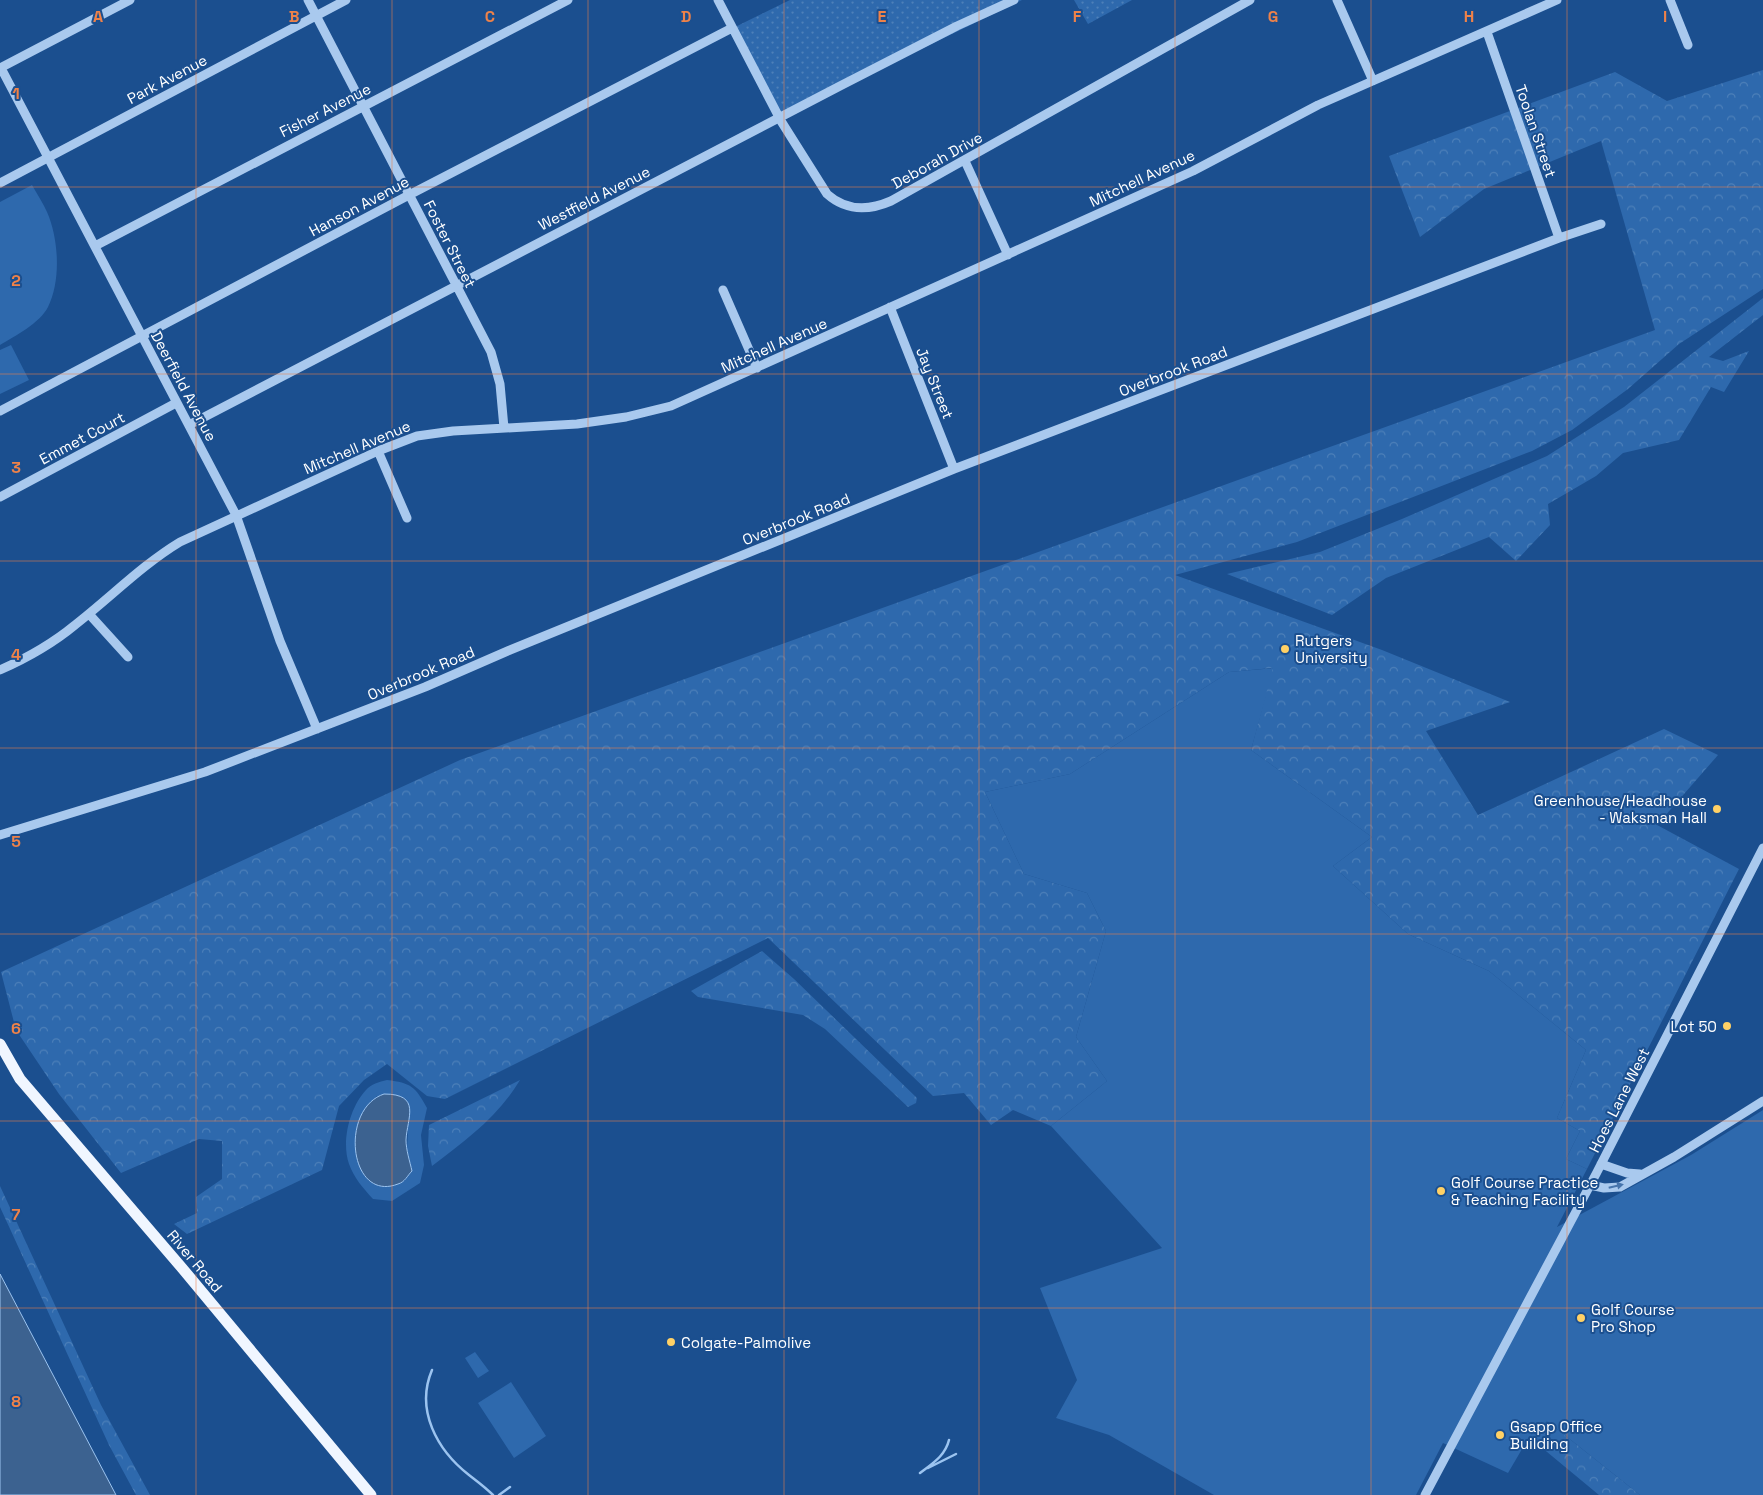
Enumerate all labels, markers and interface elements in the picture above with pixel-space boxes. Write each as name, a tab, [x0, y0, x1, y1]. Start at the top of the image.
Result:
text: A	[93, 6, 103, 27]
text: B	[289, 6, 299, 27]
text: C	[485, 6, 495, 27]
text: D	[681, 6, 691, 27]
text: E	[878, 6, 887, 27]
text: F	[1073, 6, 1082, 27]
text: G	[1268, 6, 1278, 27]
text: H	[1464, 6, 1474, 27]
text: I	[1663, 6, 1667, 27]
street label: Park Avenue	[124, 50, 210, 108]
street label: Fisher Avenue	[276, 79, 374, 141]
street label: Toolan Street	[1511, 82, 1561, 180]
text: 1	[12, 83, 20, 104]
street label: Deborah Drive	[888, 127, 986, 193]
street label: Mitchell Avenue	[1086, 145, 1198, 211]
street label: Westfield Avenue	[535, 162, 653, 234]
street label: Hanson Avenue	[306, 172, 412, 240]
street label: Foster Street	[420, 197, 480, 291]
text: 2	[11, 270, 21, 291]
street label: Mitchell Avenue	[718, 313, 830, 377]
street label: Deerfield Avenue	[147, 328, 221, 444]
street label: Overbrook Road	[1116, 342, 1230, 400]
street label: Jay Street	[912, 344, 958, 422]
street label: Emmet Court	[36, 407, 128, 469]
street label: Mitchell Avenue	[301, 416, 413, 478]
text: 3	[11, 457, 21, 478]
street label: Overbrook Road	[739, 489, 853, 549]
place label: Rutgers University	[1295, 631, 1368, 667]
street label: Overbrook Road	[365, 642, 477, 704]
marker: Rutgers University	[1279, 643, 1291, 655]
text: 4	[11, 644, 21, 665]
place label: Greenhouse/Headhouse - Waksman Hall	[1534, 791, 1707, 827]
marker: Greenhouse/Headhouse - Waksman Hall	[1711, 803, 1723, 815]
text: 5	[11, 831, 21, 852]
place label: Lot 50	[1671, 1017, 1717, 1036]
text: 6	[11, 1018, 21, 1039]
marker: Lot 50	[1721, 1020, 1733, 1032]
street label: Hoes Lane West	[1584, 1044, 1654, 1155]
place label: Golf Course Practice & Teaching Facility	[1451, 1173, 1599, 1209]
one-way arrow	[1609, 1182, 1624, 1190]
marker: Golf Course Practice & Teaching Facility	[1435, 1185, 1447, 1197]
text: 7	[12, 1204, 21, 1225]
street label: River Road	[163, 1226, 227, 1296]
place label: Golf Course Pro Shop	[1591, 1300, 1675, 1336]
marker: Golf Course Pro Shop	[1575, 1312, 1587, 1324]
place label: Colgate-Palmolive	[681, 1333, 811, 1352]
marker: Colgate-Palmolive	[665, 1336, 677, 1348]
text: 8	[11, 1391, 21, 1412]
place label: Gsapp Office Building	[1510, 1417, 1602, 1453]
marker: Gsapp Office Building	[1494, 1429, 1506, 1441]

